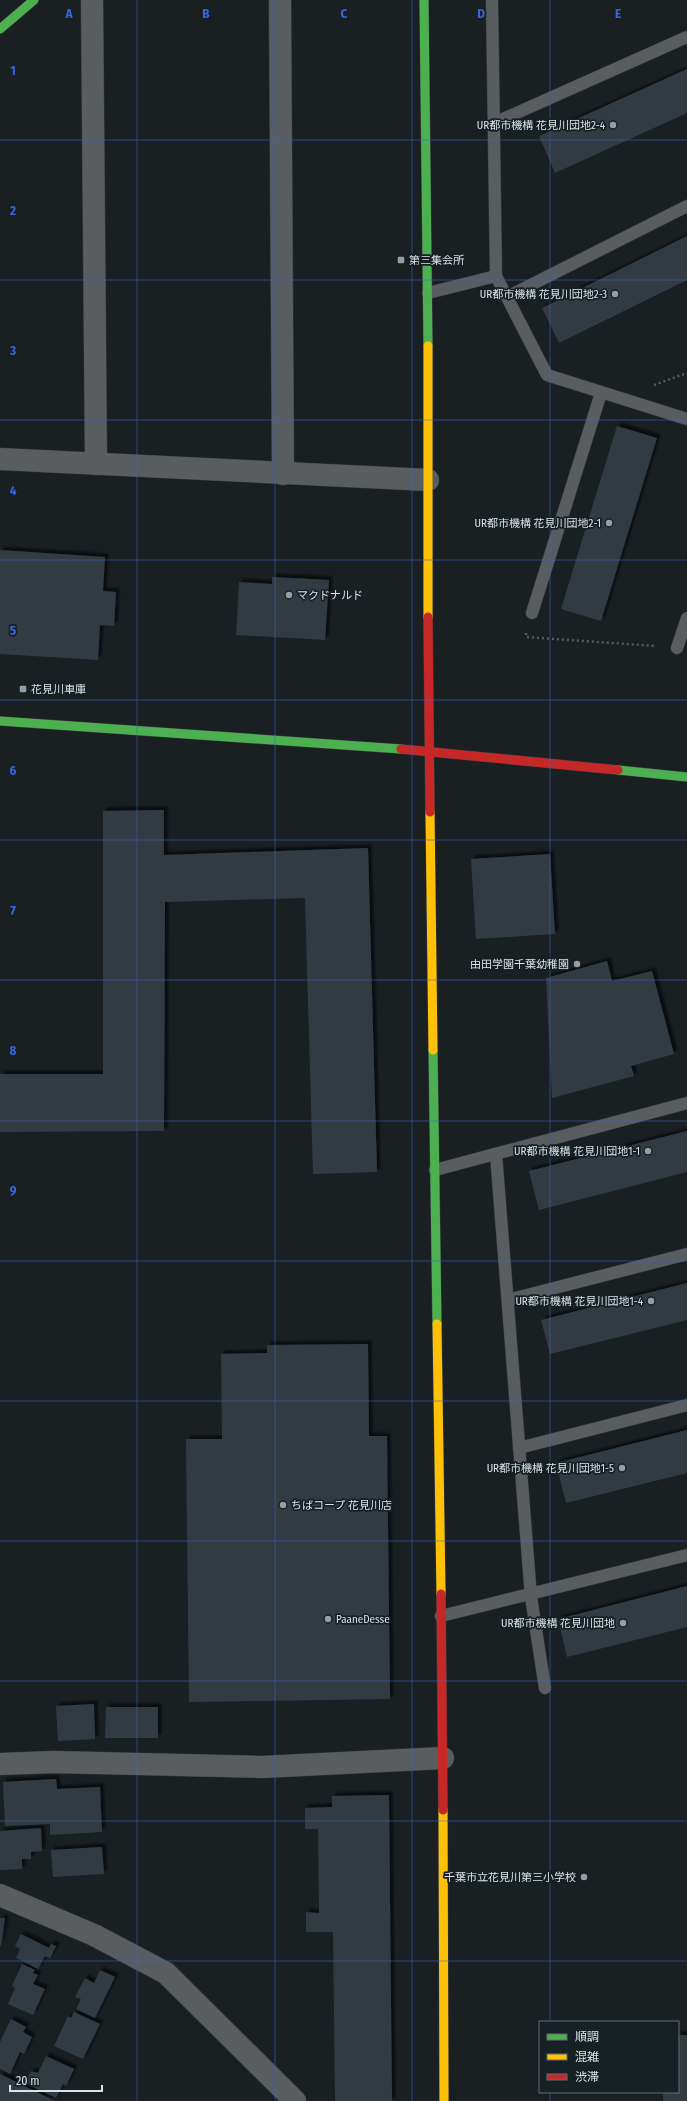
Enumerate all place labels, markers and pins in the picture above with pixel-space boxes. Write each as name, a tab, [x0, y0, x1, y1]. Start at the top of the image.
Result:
place label: UR都市機構 花見川団地2-4	[477, 119, 606, 132]
marker: UR都市機構 花見川団地2-4	[608, 120, 618, 130]
place label: 第三集会所	[409, 254, 465, 267]
marker: 第三集会所	[396, 255, 406, 265]
place label: UR都市機構 花見川団地2-3	[480, 288, 607, 301]
marker: UR都市機構 花見川団地2-3	[610, 289, 620, 299]
place label: UR都市機構 花見川団地2-1	[475, 517, 601, 530]
marker: UR都市機構 花見川団地2-1	[604, 518, 614, 528]
place label: マクドナルド	[297, 589, 363, 602]
marker: マクドナルド	[284, 590, 294, 600]
place label: 花見川車庫	[31, 683, 86, 696]
marker: 花見川車庫	[18, 684, 28, 694]
place label: 由田学園千葉幼稚園	[470, 958, 569, 971]
marker: 由田学園千葉幼稚園	[572, 959, 582, 969]
place label: UR都市機構 花見川団地1-1	[514, 1145, 640, 1158]
marker: UR都市機構 花見川団地1-1	[643, 1146, 653, 1156]
place label: UR都市機構 花見川団地1-4	[515, 1295, 644, 1308]
marker: UR都市機構 花見川団地1-4	[646, 1296, 656, 1306]
place label: UR都市機構 花見川団地1-5	[487, 1462, 614, 1475]
marker: UR都市機構 花見川団地1-5	[617, 1463, 627, 1473]
place label: ちばコープ 花見川店	[291, 1499, 392, 1512]
marker: ちばコープ 花見川店	[278, 1500, 288, 1510]
place label: PaaneDesse	[336, 1613, 390, 1626]
marker: PaaneDesse	[323, 1614, 333, 1624]
place label: UR都市機構 花見川団地	[501, 1617, 615, 1630]
marker: UR都市機構 花見川団地	[618, 1618, 628, 1628]
place label: 千葉市立花見川第三小学校	[444, 1871, 576, 1884]
marker: 千葉市立花見川第三小学校	[579, 1872, 589, 1882]

